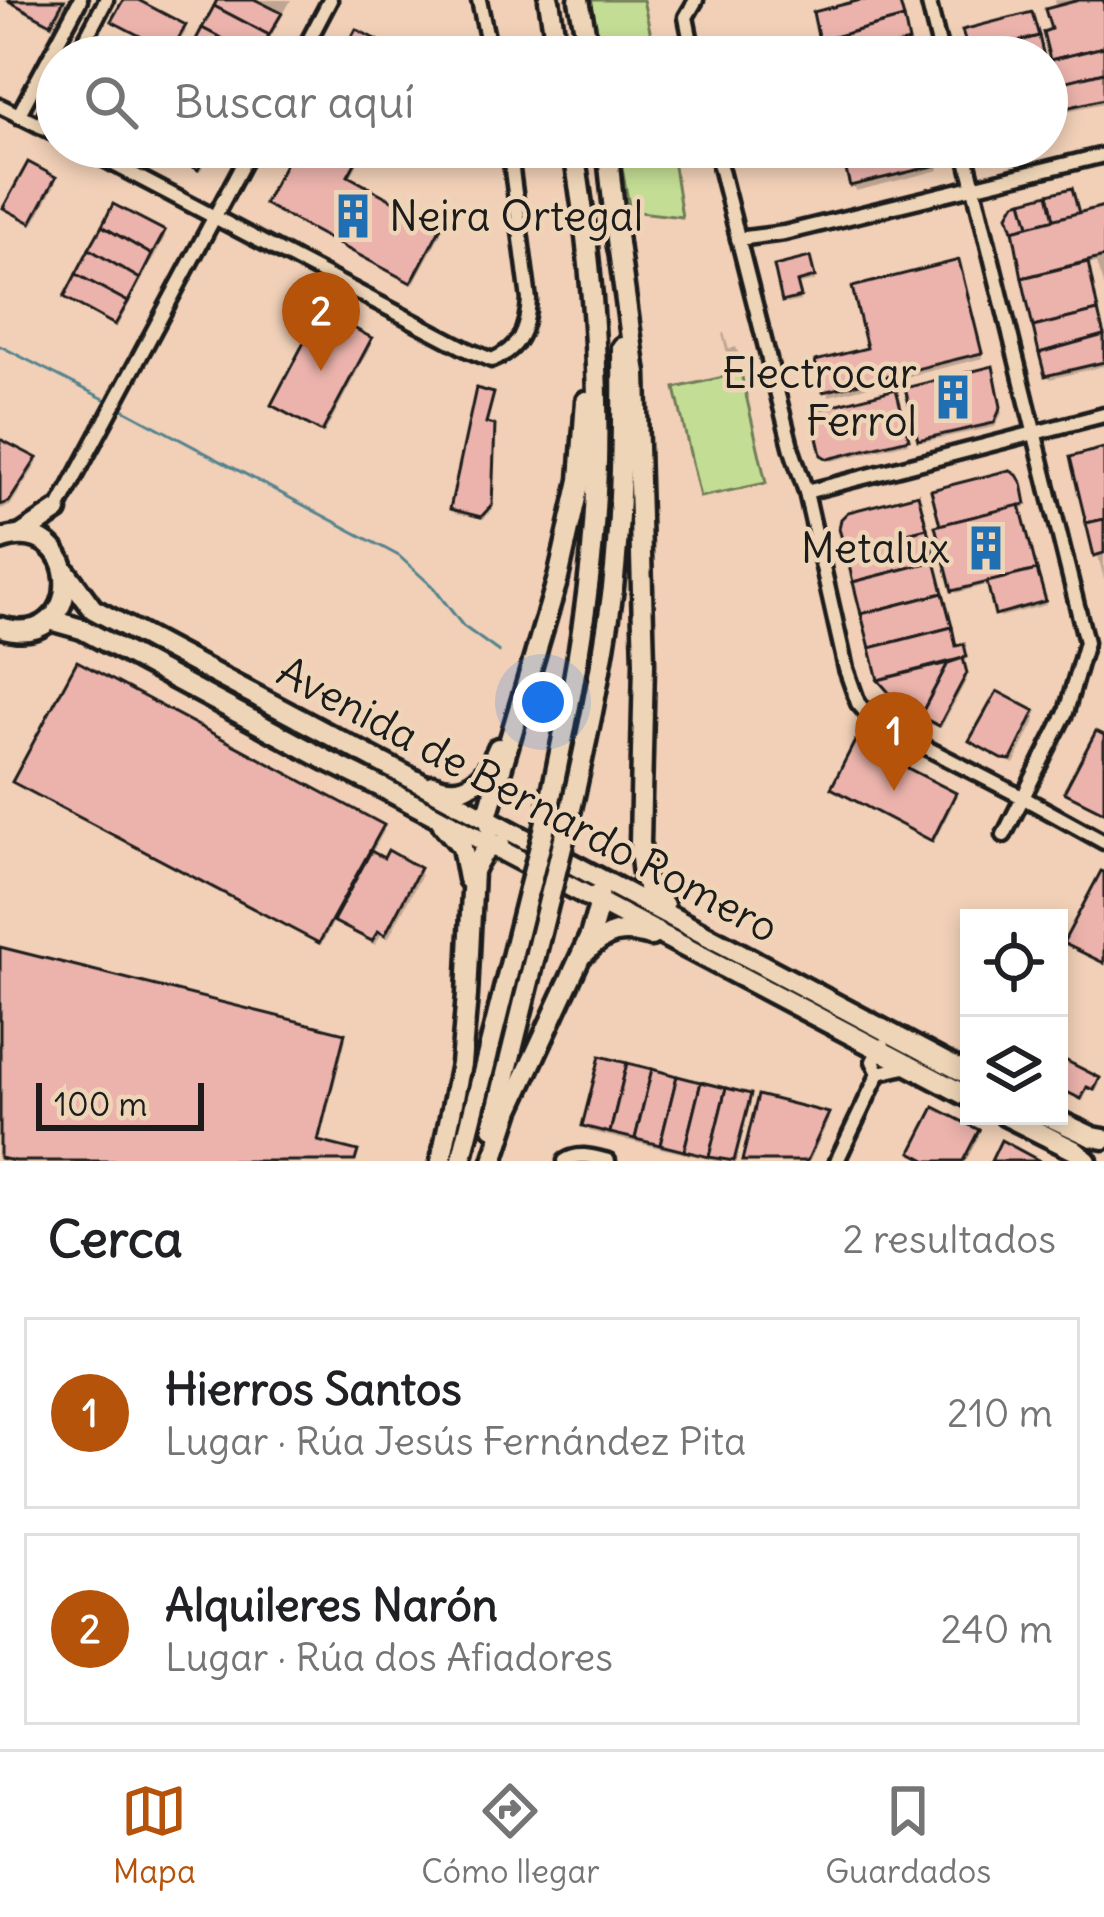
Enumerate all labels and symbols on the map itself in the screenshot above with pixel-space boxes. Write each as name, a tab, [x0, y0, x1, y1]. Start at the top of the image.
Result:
place label: Neira Ortegal	[389, 190, 643, 242]
building icon: Neira Ortegal	[328, 191, 378, 241]
pin: 2	[282, 272, 360, 371]
place label: Electrocar Ferrol	[722, 347, 917, 447]
building icon: Electrocar Ferrol	[928, 372, 978, 422]
place label: Metalux	[801, 522, 950, 574]
building icon: Metalux	[961, 523, 1011, 573]
street label: Avenida de Bernardo Romero	[269, 645, 787, 953]
your location	[513, 672, 573, 732]
pin: 1	[855, 692, 933, 791]
scale bar	[36, 1077, 204, 1130]

